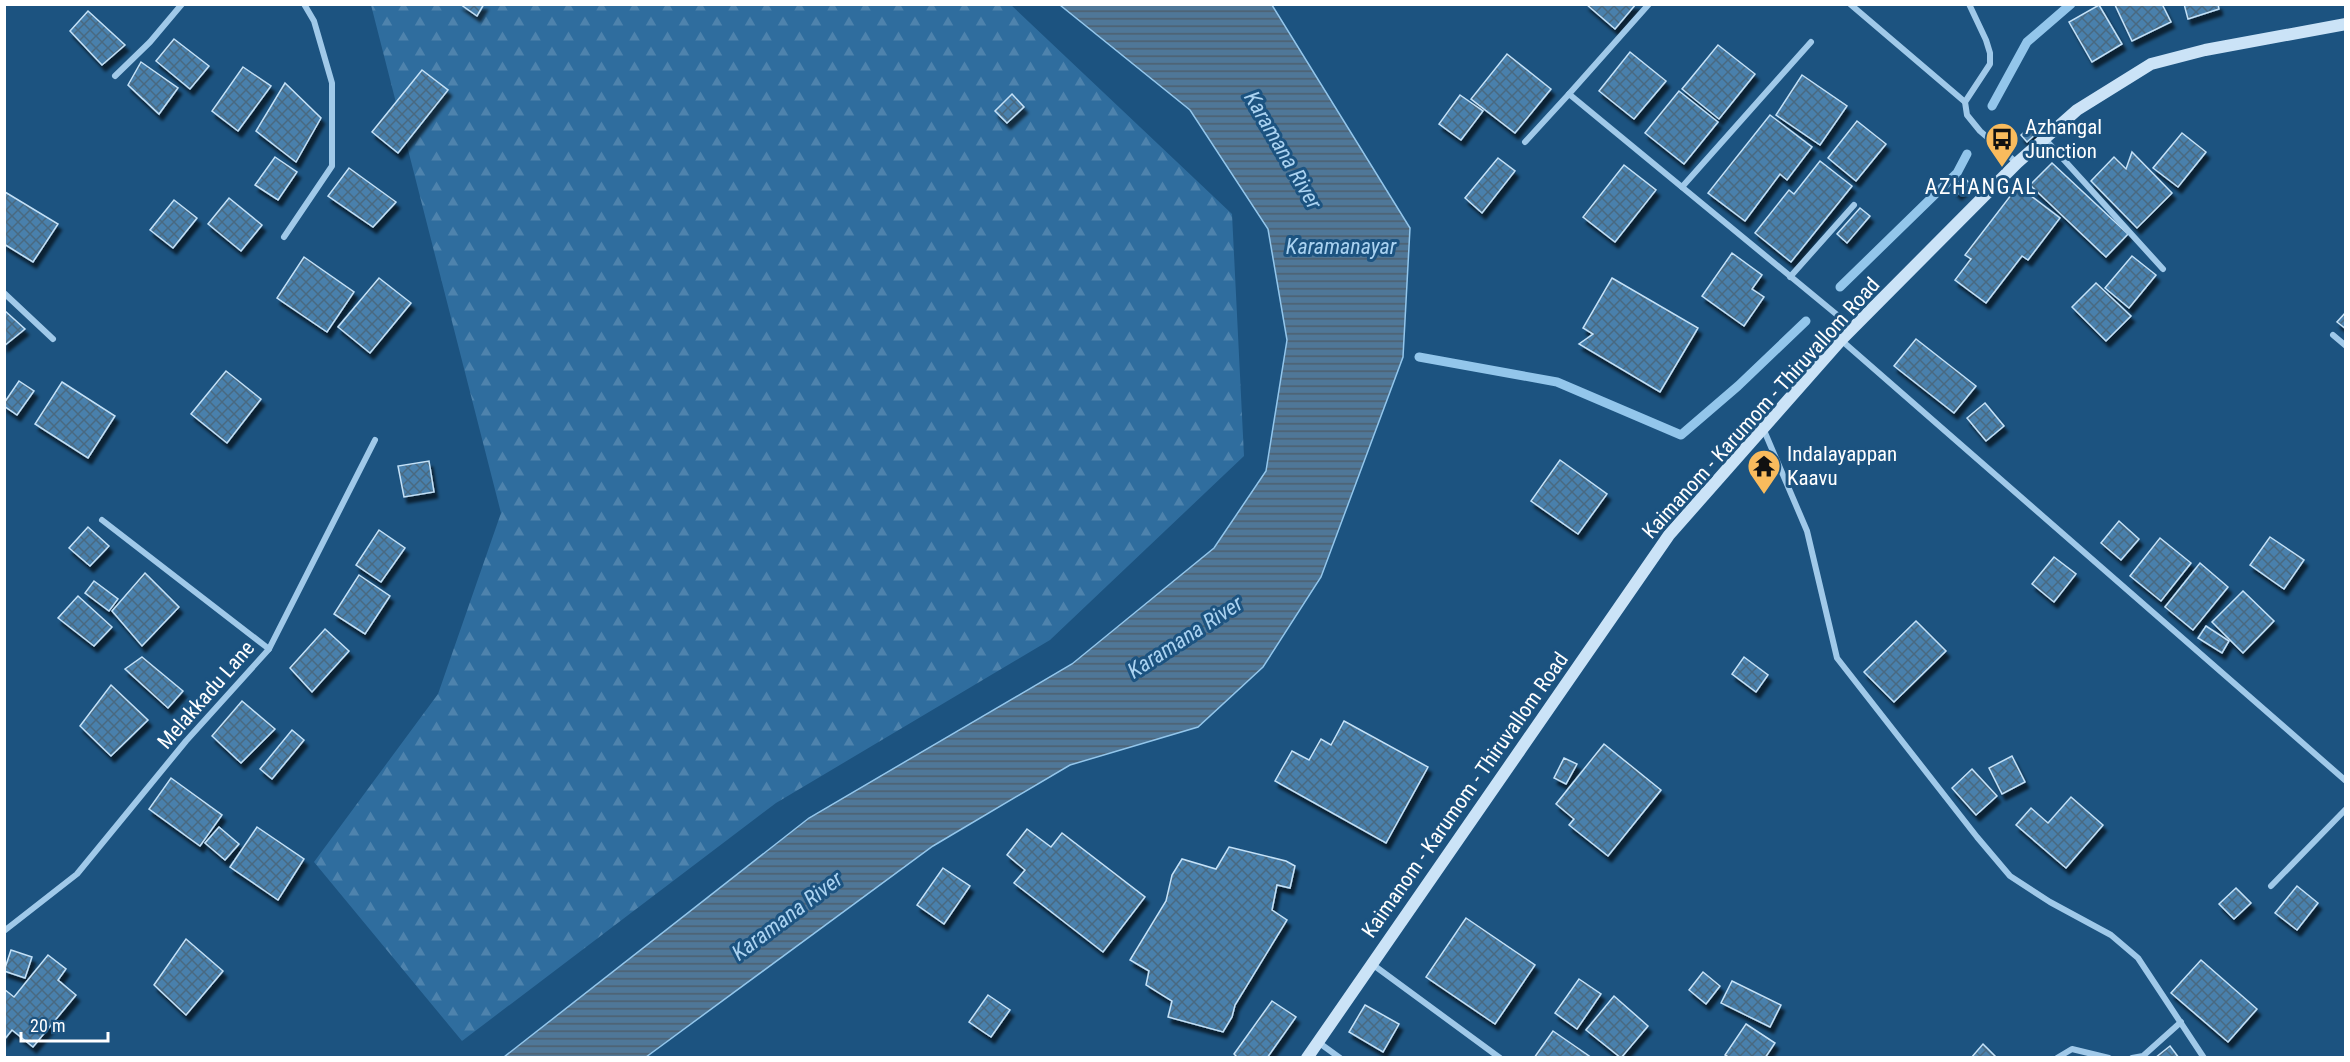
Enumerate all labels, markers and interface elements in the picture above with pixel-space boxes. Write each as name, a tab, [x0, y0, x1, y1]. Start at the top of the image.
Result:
water label: Karamana River	[1239, 87, 1327, 214]
place label: Azhangal Junction	[2025, 115, 2102, 163]
bus stop icon: Azhangal Junction	[1984, 121, 2020, 168]
district label: AZHANGAL	[1925, 174, 2037, 199]
water label: Karamanayar	[1286, 234, 1397, 259]
street label: Kaimanom - Karumom - Thiruvallom Road	[1637, 273, 1885, 543]
place label: Indalayappan Kaavu	[1787, 442, 1897, 490]
temple icon: Indalayappan Kaavu	[1746, 448, 1782, 495]
water label: Karamana River	[1123, 590, 1247, 683]
street label: Melakkadu Lane	[153, 636, 259, 754]
street label: Kaimanom - Karumom - Thiruvallom Road	[1357, 648, 1573, 942]
water label: Karamana River	[727, 866, 848, 966]
scale bar	[21, 1005, 108, 1043]
text: 20 m	[30, 1015, 65, 1036]

